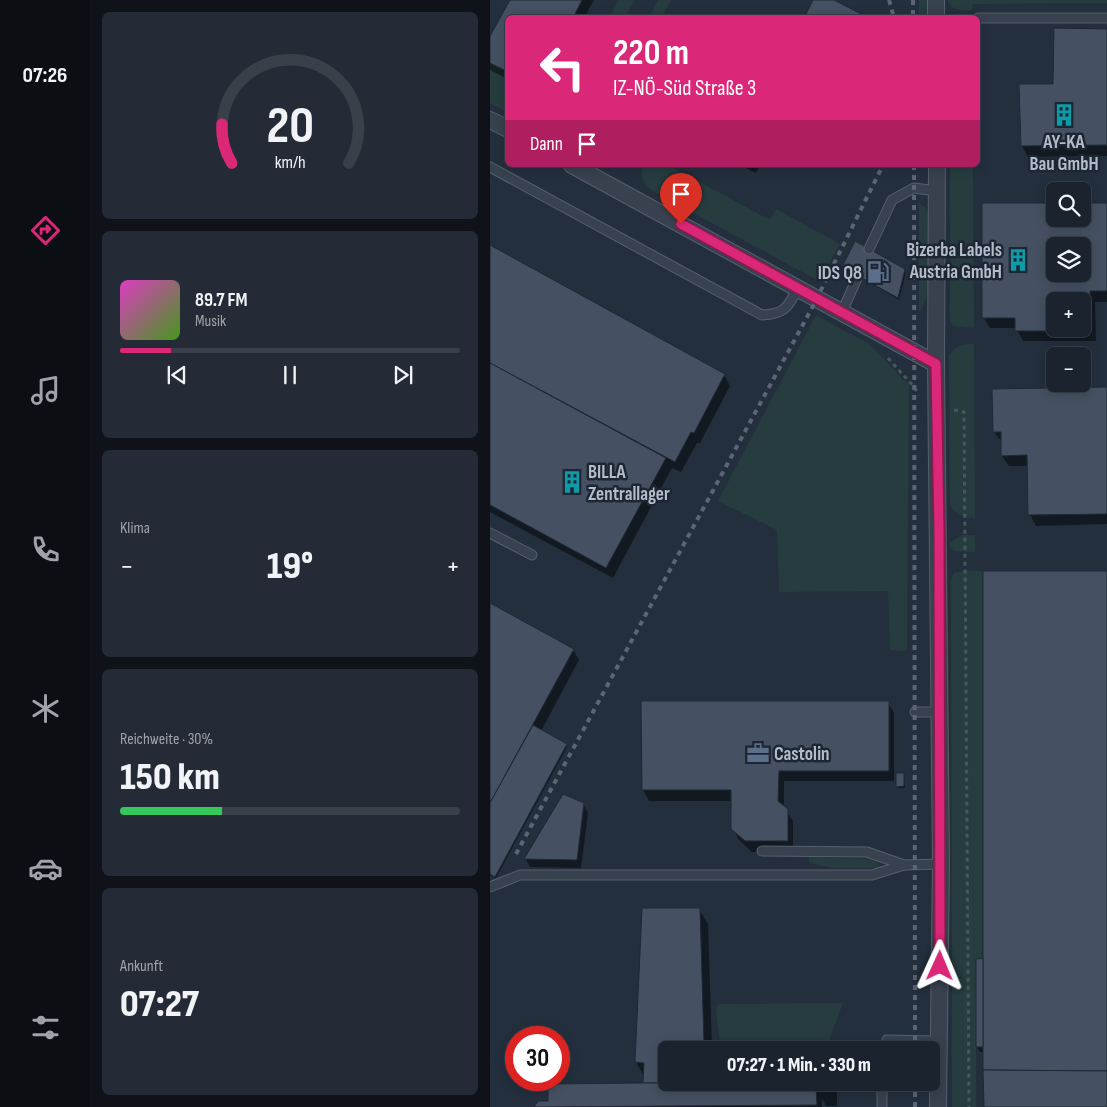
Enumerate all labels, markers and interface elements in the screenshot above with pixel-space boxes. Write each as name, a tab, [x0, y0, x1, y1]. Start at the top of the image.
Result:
text: 220 m	[613, 32, 689, 75]
icon: left	[530, 35, 595, 100]
text: 07:26	[23, 62, 67, 89]
text: IZ-NÖ-Süd Straße 3	[613, 75, 756, 102]
text: 20	[266, 95, 314, 158]
building icon: AY-KA Bau GmbH	[1051, 102, 1077, 128]
icon: arrive	[573, 130, 601, 158]
place label: AY-KA Bau GmbH	[1029, 131, 1099, 176]
text: Dann	[530, 133, 563, 156]
text: km/h	[275, 152, 305, 173]
pin	[660, 173, 702, 224]
icon: arrive	[667, 180, 695, 208]
map controls	[1046, 182, 1091, 392]
button: search	[1046, 182, 1091, 227]
icon: directions	[28, 213, 63, 248]
button: layers	[1046, 237, 1091, 282]
place label: Bizerba Labels Austria GmbH	[906, 239, 1002, 284]
building icon: Bizerba Labels Austria GmbH	[1005, 247, 1031, 273]
fuel station icon: IDS Q8	[865, 259, 891, 285]
place label: IDS Q8	[818, 262, 862, 285]
text: 89.7 FM	[195, 289, 248, 312]
button: +	[1046, 292, 1091, 337]
text: Musik	[195, 312, 226, 331]
button: −	[1046, 347, 1091, 392]
icon: previous	[163, 361, 191, 389]
icon: pause	[276, 361, 304, 389]
icon: next	[389, 361, 417, 389]
icon: music	[28, 373, 63, 408]
place label: BILLA Zentrallager	[588, 461, 670, 506]
building icon: BILLA Zentrallager	[559, 469, 585, 495]
text: Klima	[120, 519, 150, 538]
icon: phone	[28, 532, 63, 567]
text: 19°	[267, 544, 313, 589]
text: −	[120, 550, 134, 583]
text: +	[446, 550, 460, 583]
icon: climate	[28, 691, 63, 726]
text: Reichweite · 30%	[120, 730, 213, 749]
office icon: Castolin	[745, 740, 771, 766]
place label: Castolin	[774, 743, 830, 766]
text: 150 km	[120, 755, 220, 800]
icon: car	[28, 851, 63, 886]
position arrow	[913, 939, 965, 991]
text: Ankunft	[120, 957, 163, 976]
text: 07:27	[120, 982, 199, 1027]
icon: filters	[28, 1010, 63, 1045]
speed limit sign: 30	[505, 1026, 570, 1091]
text: 07:27 · 1 Min. · 330 m	[727, 1054, 871, 1077]

